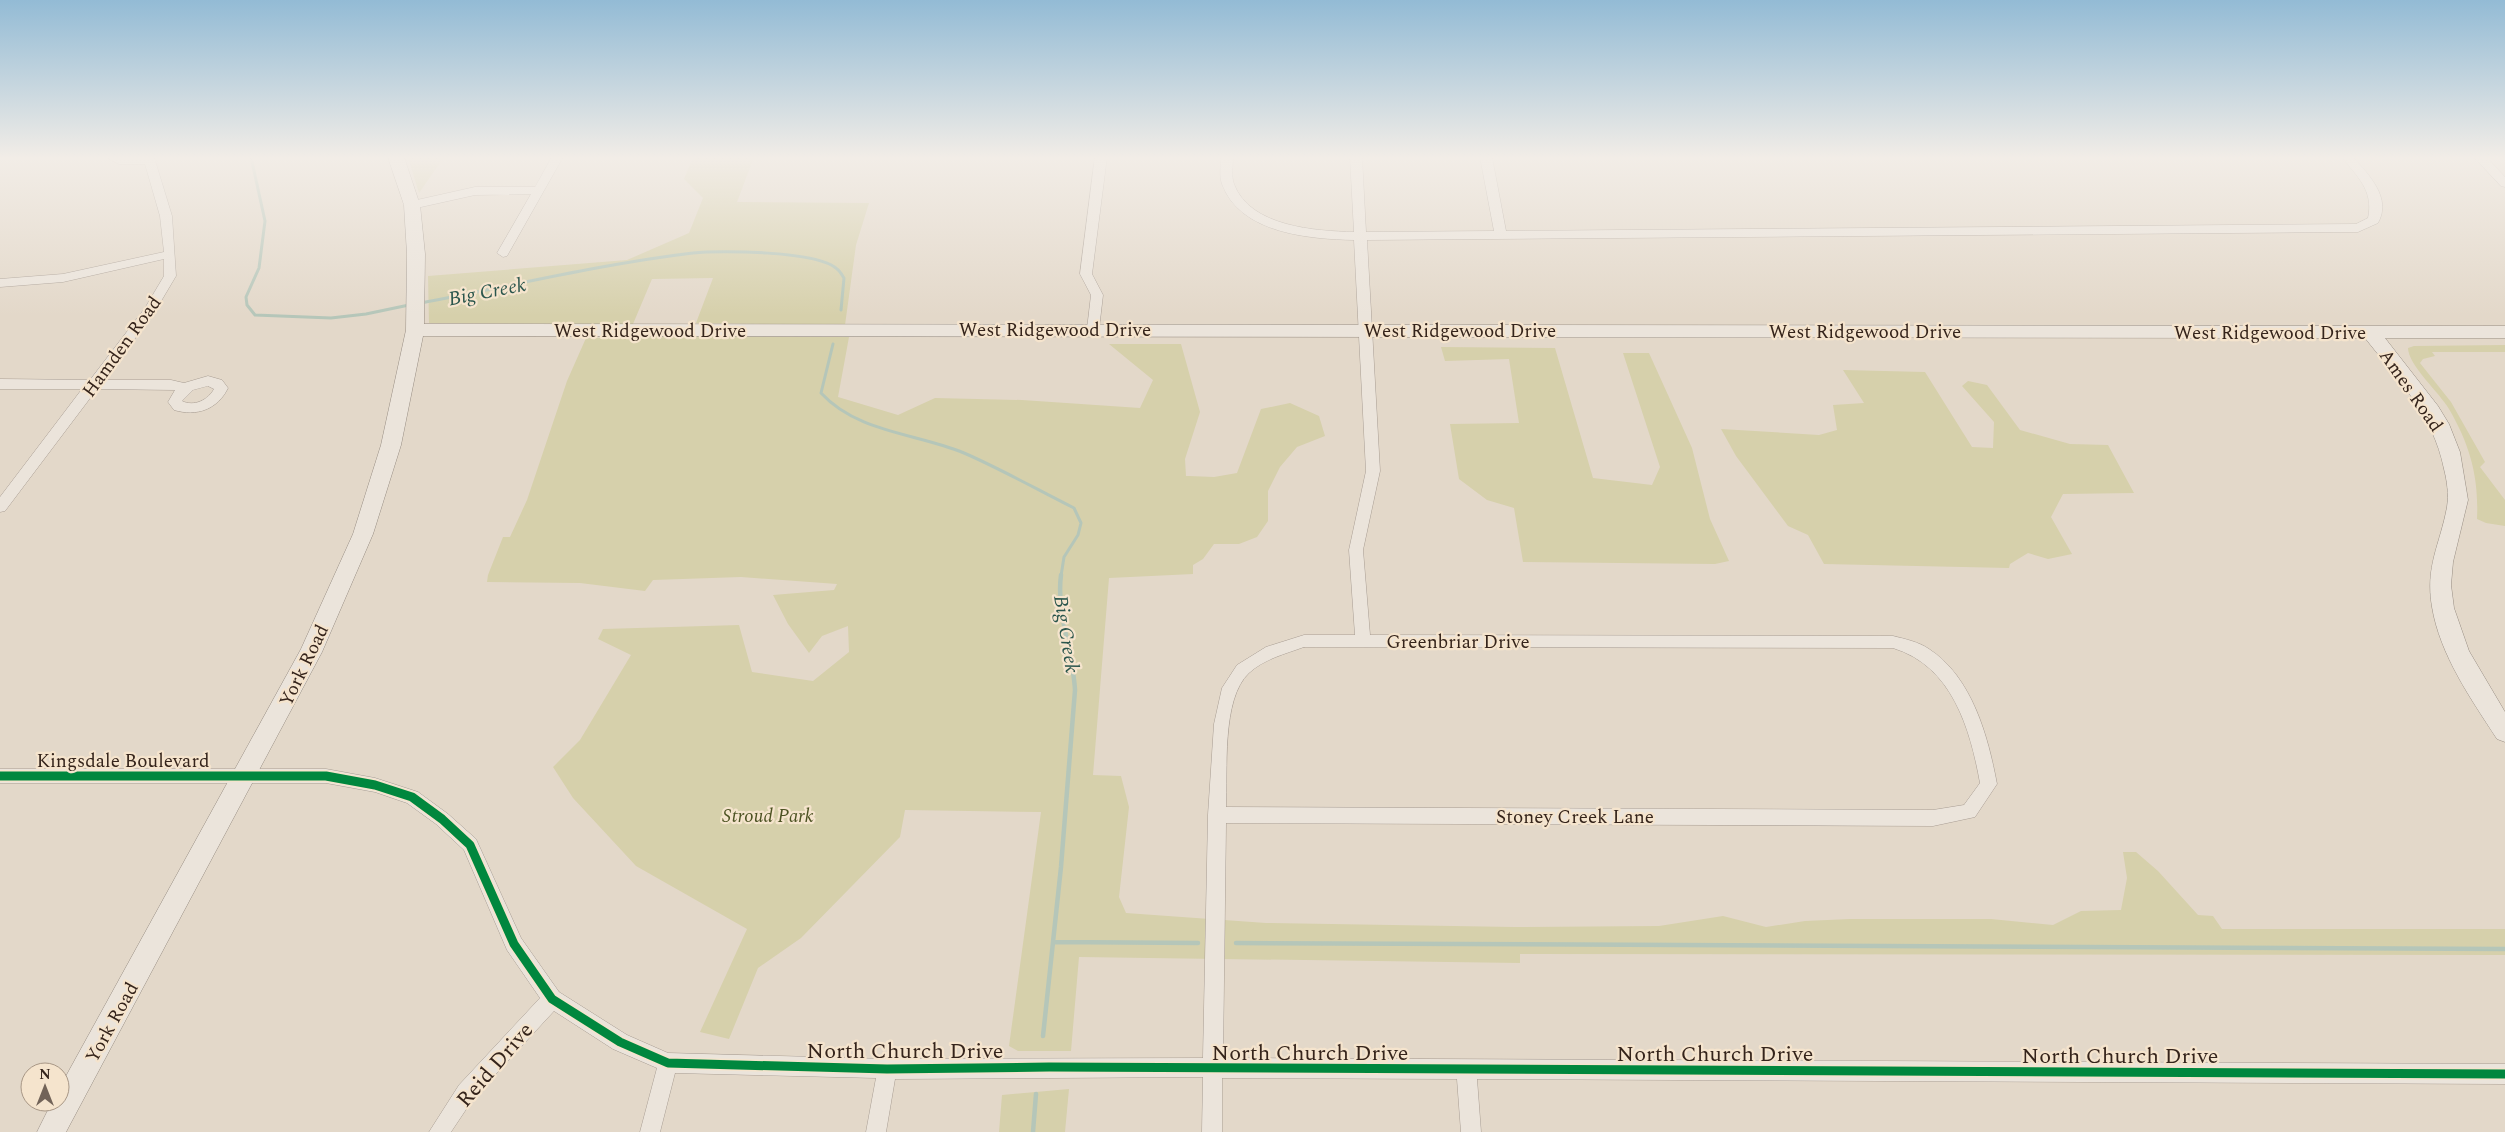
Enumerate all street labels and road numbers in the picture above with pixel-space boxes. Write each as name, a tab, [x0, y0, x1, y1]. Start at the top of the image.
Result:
street label: Hamden Road	[75, 290, 169, 404]
street label: West Ridgewood Drive	[959, 316, 1151, 345]
street label: West Ridgewood Drive	[554, 317, 746, 346]
street label: West Ridgewood Drive	[1364, 317, 1556, 346]
street label: West Ridgewood Drive	[1769, 318, 1961, 347]
street label: West Ridgewood Drive	[2174, 319, 2366, 348]
street label: Ames Road	[2371, 343, 2450, 438]
street label: York Road	[272, 620, 337, 712]
street label: Greenbriar Drive	[1386, 628, 1530, 657]
street label: Kingsdale Boulevard	[36, 747, 210, 776]
street label: Stoney Creek Lane	[1496, 803, 1654, 832]
street label: York Road	[78, 977, 146, 1068]
street label: Reid Drive	[449, 1015, 542, 1115]
street label: North Church Drive	[807, 1035, 1003, 1068]
street label: North Church Drive	[1212, 1037, 1408, 1070]
street label: North Church Drive	[1617, 1038, 1813, 1071]
street label: North Church Drive	[2022, 1040, 2218, 1073]

